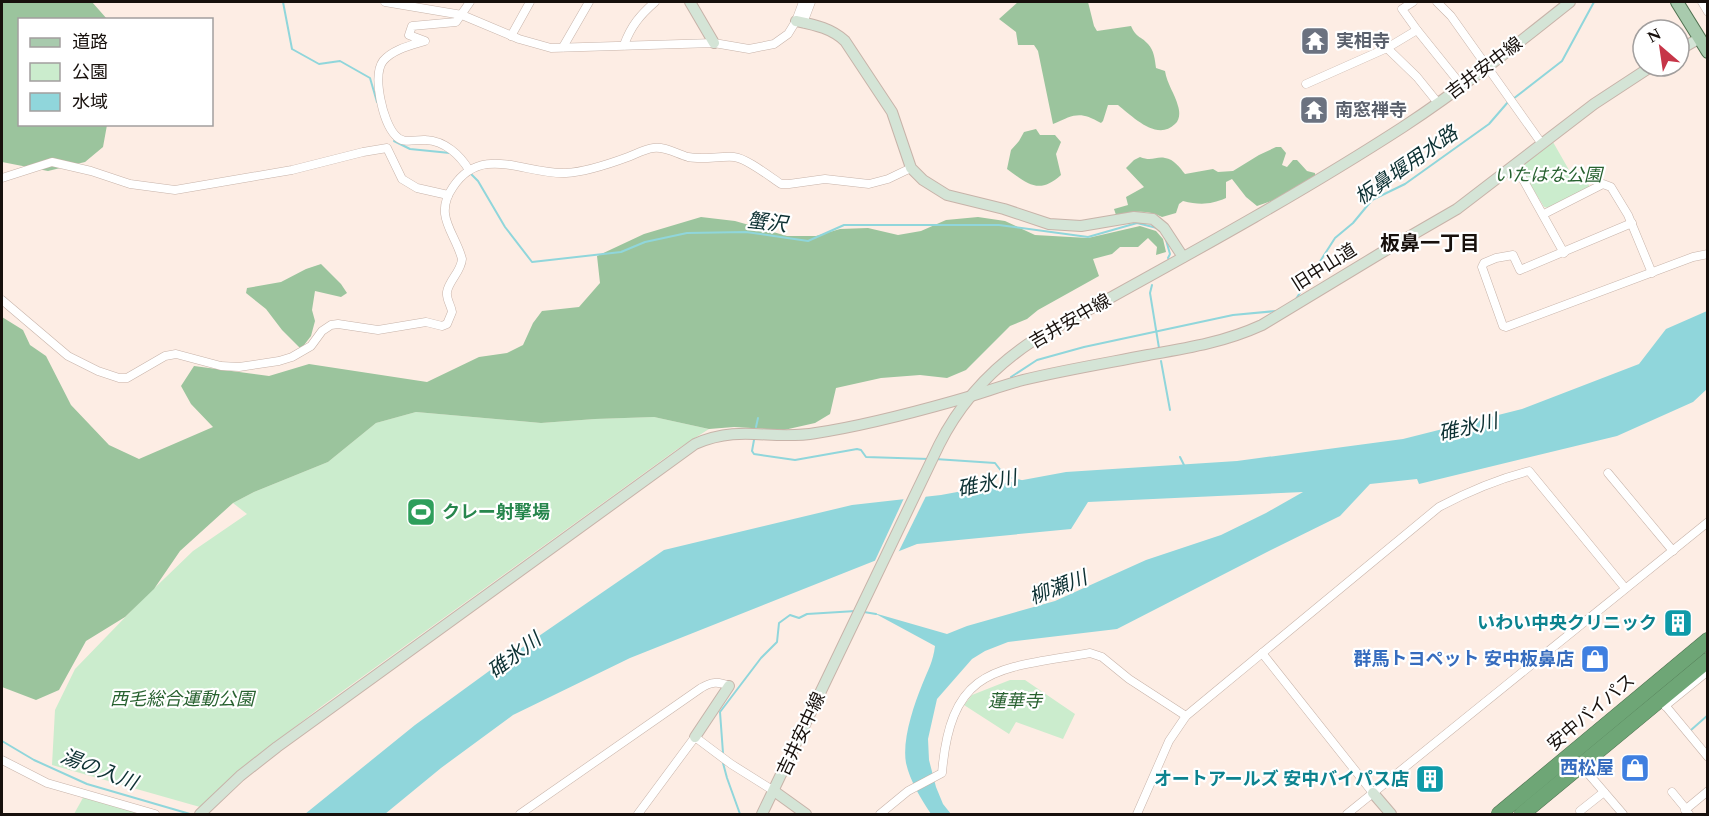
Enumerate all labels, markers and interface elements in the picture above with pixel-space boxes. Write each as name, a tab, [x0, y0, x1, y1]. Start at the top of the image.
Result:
legend	[18, 18, 213, 126]
north arrow	[1631, 18, 1691, 78]
text: N	[1643, 22, 1666, 49]
temple icon: 実相寺	[1299, 25, 1331, 57]
place label: 実相寺	[1336, 28, 1390, 55]
text: 道路	[72, 29, 108, 56]
street label: 吉井安中線	[1440, 31, 1528, 106]
text: 公園	[72, 59, 108, 86]
text: 水域	[72, 89, 108, 116]
temple icon: 南窓禅寺	[1298, 94, 1330, 126]
place label: 南窓禅寺	[1335, 97, 1407, 124]
water label: 板鼻堰用水路	[1349, 118, 1466, 213]
park label: いたはな公園	[1494, 162, 1605, 189]
water label: 蟹沢	[745, 206, 792, 241]
district label: 板鼻一丁目	[1380, 229, 1480, 259]
street label: 旧中山道	[1287, 237, 1362, 298]
street label: 吉井安中線	[1025, 287, 1116, 356]
water label: 碓氷川	[1436, 406, 1503, 449]
water label: 碓氷川	[955, 463, 1022, 505]
sports icon: クレー射撃場	[405, 496, 437, 528]
place label: クレー射撃場	[442, 499, 550, 526]
water label: 柳瀬川	[1025, 562, 1094, 613]
building icon: いわい中央クリニック	[1662, 607, 1694, 639]
place label: いわい中央クリニック	[1477, 610, 1657, 637]
water label: 碓氷川	[482, 625, 549, 686]
shop icon: 群馬トヨペット 安中板鼻店	[1579, 643, 1611, 675]
place label: 群馬トヨペット 安中板鼻店	[1354, 646, 1574, 673]
street label: 安中バイパス	[1541, 667, 1641, 757]
park label: 西毛総合運動公園	[110, 686, 257, 713]
street label: 吉井安中線	[770, 688, 833, 781]
park label: 蓮華寺	[988, 688, 1044, 715]
water label: 湯の入川	[56, 742, 143, 799]
shop icon: 西松屋	[1619, 752, 1651, 784]
place label: 西松屋	[1560, 755, 1614, 782]
building icon: オートアールズ 安中バイパス店	[1414, 763, 1446, 795]
place label: オートアールズ 安中バイパス店	[1154, 766, 1409, 793]

